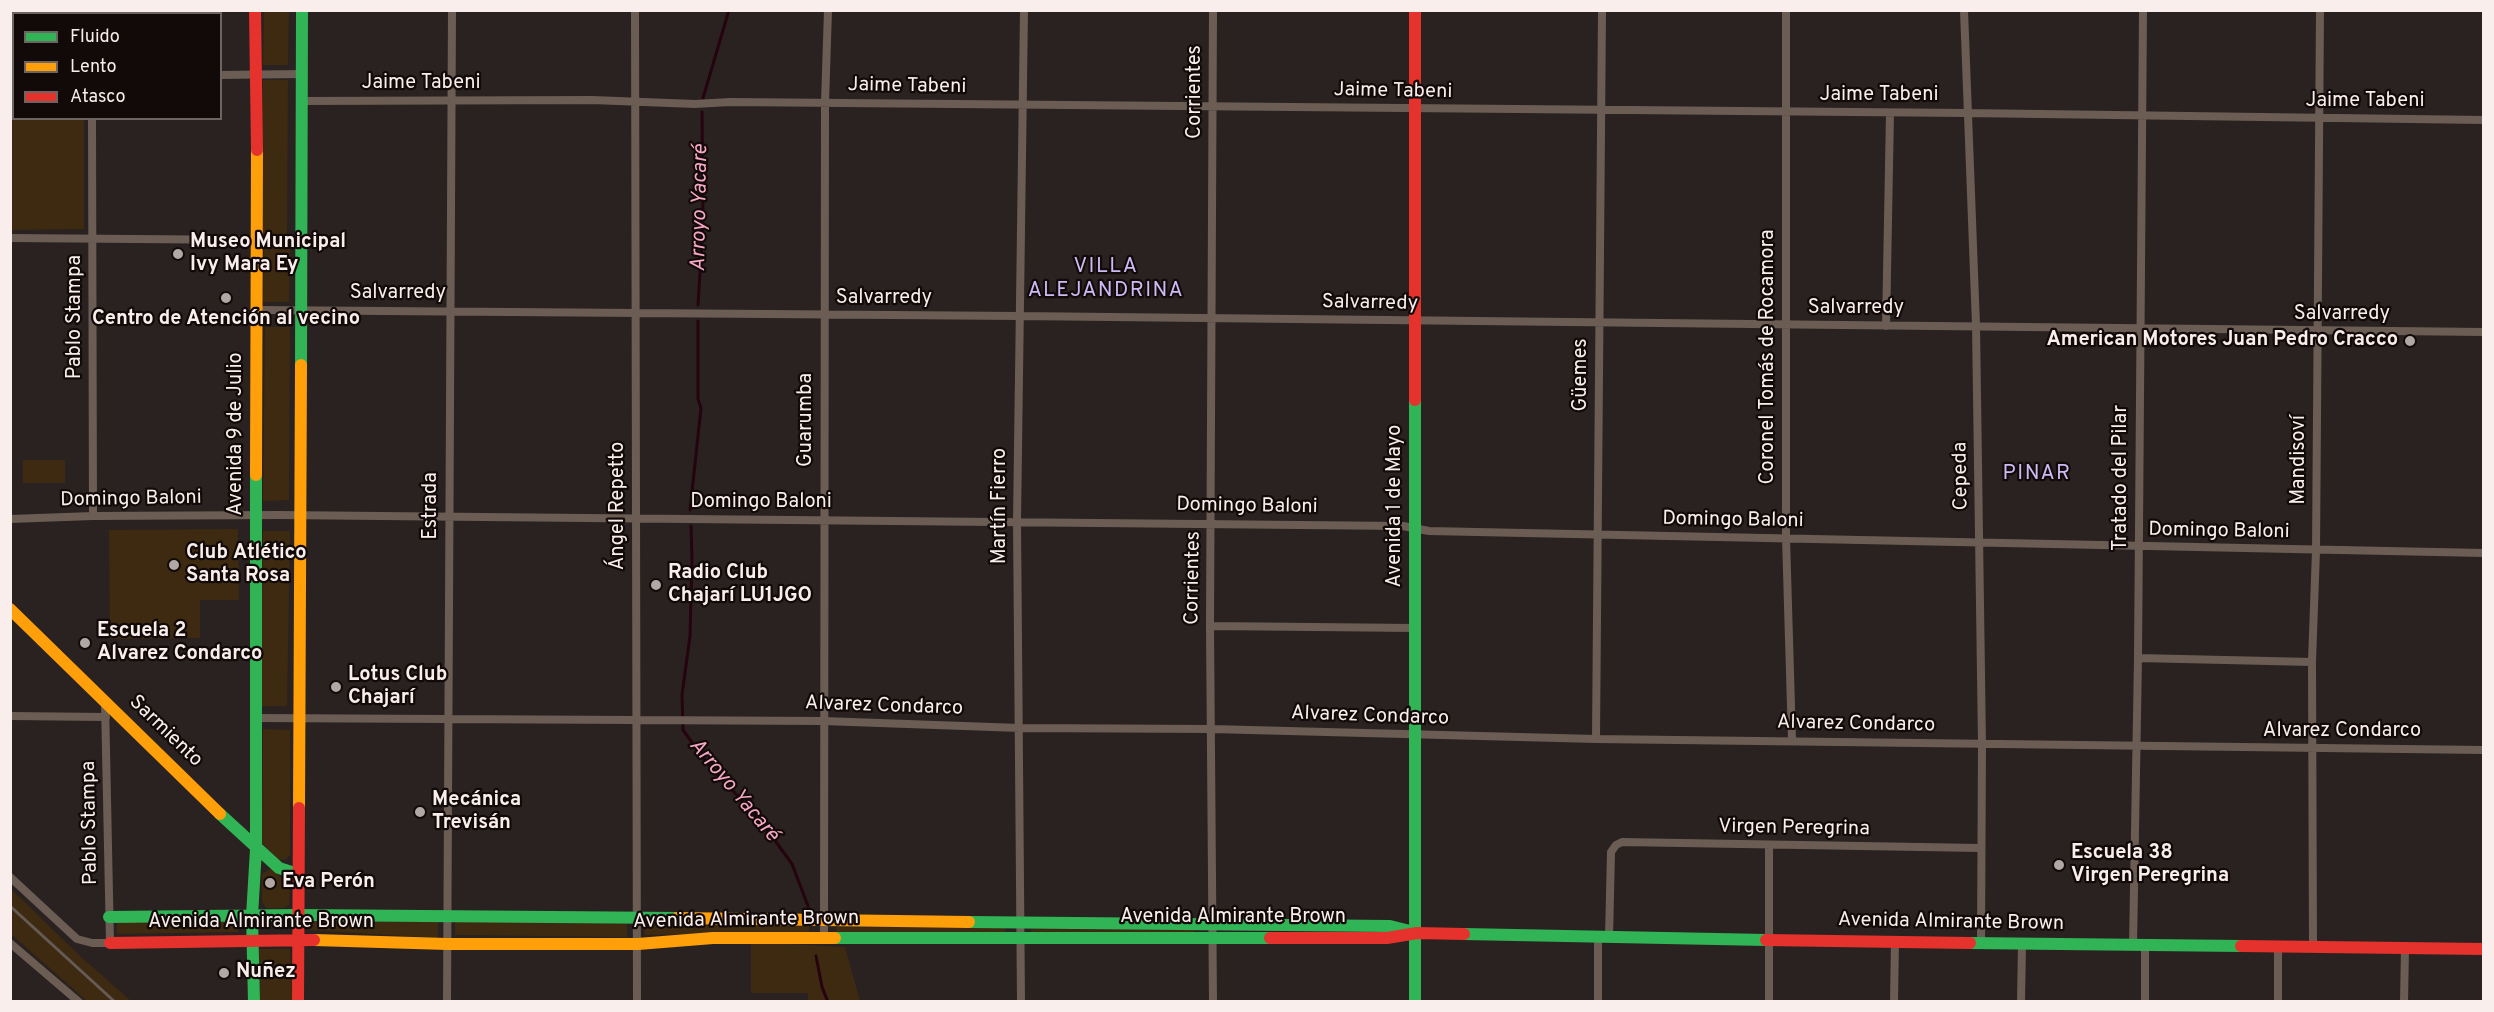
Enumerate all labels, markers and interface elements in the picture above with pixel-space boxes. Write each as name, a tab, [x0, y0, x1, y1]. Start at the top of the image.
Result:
legend	[12, 12, 222, 120]
text: Fluido	[70, 26, 120, 49]
street label: Corrientes	[1184, 45, 1208, 139]
text: Lento	[70, 56, 116, 79]
street label: Jaime Tabeni	[362, 72, 480, 96]
street label: Jaime Tabeni	[847, 74, 967, 100]
street label: Jaime Tabeni	[1333, 79, 1453, 105]
street label: Jaime Tabeni	[1820, 84, 1938, 108]
text: Atasco	[70, 86, 126, 109]
street label: Jaime Tabeni	[2306, 90, 2424, 114]
water label: Arroyo Yacaré	[687, 144, 715, 272]
street label: Coronel Tomás de Rocamora	[1757, 230, 1781, 484]
place label: Museo Municipal Ivy Mara Ey	[190, 231, 346, 278]
marker: Museo Municipal Ivy Mara Ey	[171, 247, 185, 261]
street label: Pablo Stampa	[64, 255, 88, 379]
district label: VILLA ALEJANDRINA	[1028, 255, 1184, 305]
street label: Salvarredy	[350, 282, 446, 306]
street label: Salvarredy	[836, 287, 932, 311]
marker: Centro de Atención al vecino	[219, 291, 233, 305]
street label: Salvarredy	[1322, 291, 1418, 317]
street label: Salvarredy	[1808, 297, 1904, 321]
street label: Salvarredy	[2294, 303, 2390, 327]
place label: Centro de Atención al vecino	[92, 308, 360, 332]
place label: American Motores Juan Pedro Cracco	[2046, 329, 2398, 353]
marker: American Motores Juan Pedro Cracco	[2403, 334, 2417, 348]
street label: Güemes	[1570, 338, 1594, 412]
street label: Avenida 9 de Julio	[225, 352, 249, 516]
street label: Guarumba	[795, 373, 819, 467]
street label: Tratado del Pilar	[2110, 405, 2134, 551]
street label: Mandisoví	[2288, 415, 2312, 505]
street label: Avenida 1 de Mayo	[1384, 425, 1408, 587]
street label: Ángel Repetto	[607, 442, 631, 570]
street label: Cepeda	[1949, 442, 1975, 510]
street label: Martín Fierro	[989, 448, 1013, 564]
district label: PINAR	[2003, 462, 2071, 488]
street label: Estrada	[420, 472, 444, 540]
street label: Domingo Baloni	[60, 487, 202, 513]
street label: Domingo Baloni	[690, 491, 832, 515]
street label: Domingo Baloni	[1176, 494, 1318, 520]
street label: Domingo Baloni	[1662, 508, 1804, 534]
street label: Domingo Baloni	[2148, 519, 2290, 545]
street label: Corrientes	[1181, 531, 1207, 625]
place label: Club Atlético Santa Rosa	[186, 542, 307, 589]
marker: Club Atlético Santa Rosa	[167, 558, 181, 572]
place label: Radio Club Chajarí LU1JGO	[668, 562, 812, 609]
marker: Radio Club Chajarí LU1JGO	[649, 578, 663, 592]
place label: Escuela 2 Alvarez Condarco	[97, 620, 262, 667]
marker: Escuela 2 Alvarez Condarco	[78, 636, 92, 650]
place label: Lotus Club Chajarí	[348, 664, 447, 711]
marker: Lotus Club Chajarí	[329, 680, 343, 694]
street label: Sarmiento	[123, 691, 207, 773]
street label: Alvarez Condarco	[804, 692, 964, 722]
street label: Alvarez Condarco	[1290, 702, 1450, 732]
street label: Alvarez Condarco	[1777, 712, 1935, 738]
street label: Alvarez Condarco	[2263, 720, 2421, 744]
water label: Arroyo Yacaré	[682, 734, 784, 848]
street label: Pablo Stampa	[78, 761, 104, 885]
place label: Mecánica Trevisán	[432, 789, 521, 836]
marker: Mecánica Trevisán	[413, 805, 427, 819]
street label: Virgen Peregrina	[1718, 816, 1870, 842]
place label: Escuela 38 Virgen Peregrina	[2071, 842, 2229, 889]
marker: Escuela 38 Virgen Peregrina	[2052, 858, 2066, 872]
place label: Eva Perón	[282, 871, 375, 895]
marker: Eva Perón	[263, 876, 277, 890]
street label: Avenida Almirante Brown	[1120, 906, 1346, 930]
street label: Avenida Almirante Brown	[633, 907, 859, 935]
street label: Avenida Almirante Brown	[1838, 909, 2064, 937]
street label: Avenida Almirante Brown	[148, 911, 374, 935]
place label: Nuñez	[236, 961, 296, 985]
marker: Nuñez	[217, 966, 231, 980]

